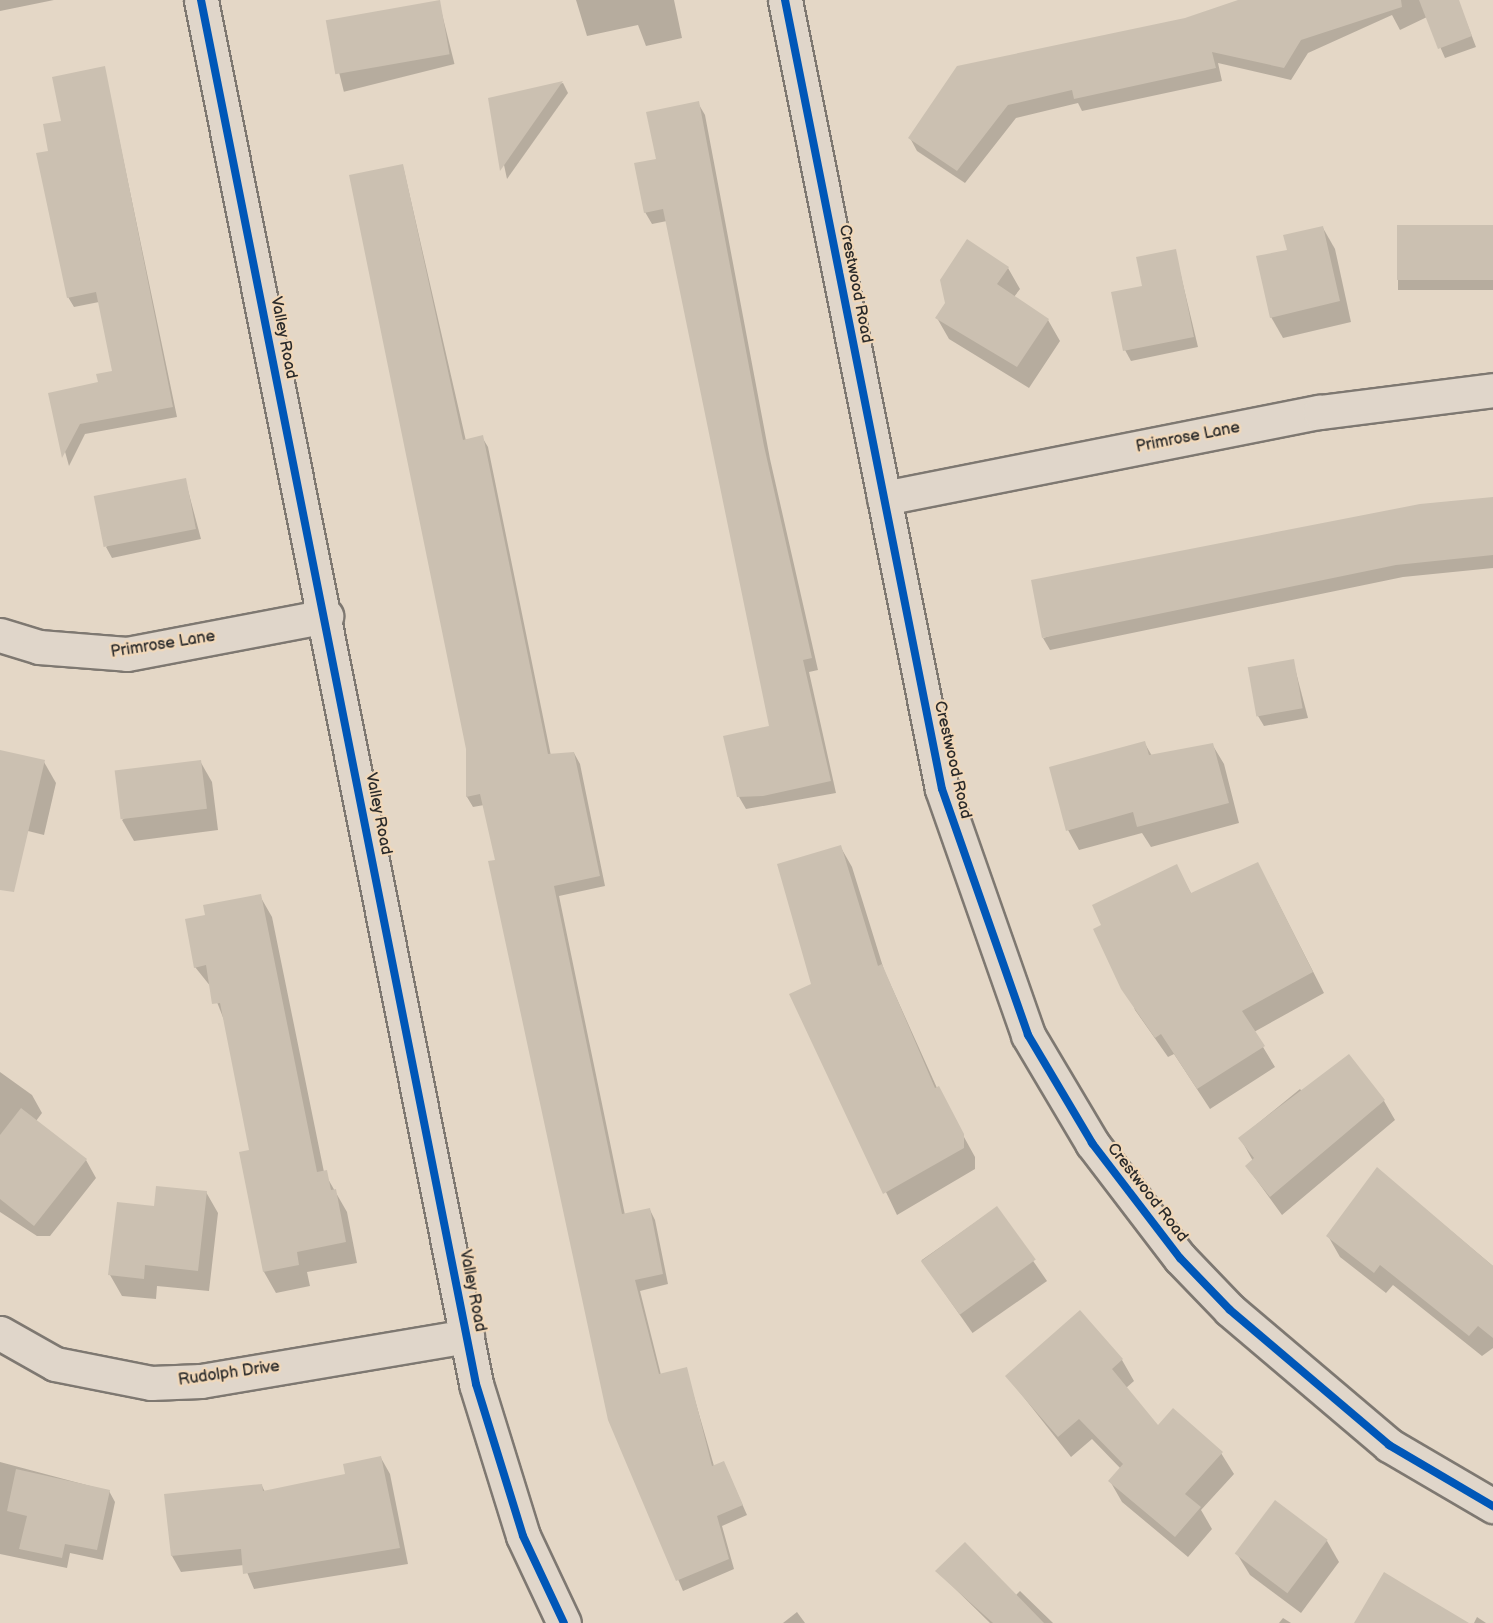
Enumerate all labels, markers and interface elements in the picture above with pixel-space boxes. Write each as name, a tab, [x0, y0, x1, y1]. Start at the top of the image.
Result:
street label: Crestwood Road	[834, 223, 876, 345]
street label: Valley Road	[266, 295, 300, 381]
street label: Primrose Lane	[1134, 419, 1242, 457]
street label: Primrose Lane	[109, 627, 217, 663]
street label: Crestwood Road	[929, 699, 975, 821]
street label: Valley Road	[361, 771, 395, 857]
street label: Crestwood Road	[1102, 1140, 1192, 1246]
street label: Valley Road	[455, 1248, 489, 1334]
street label: Rudolph Drive	[177, 1357, 281, 1391]

